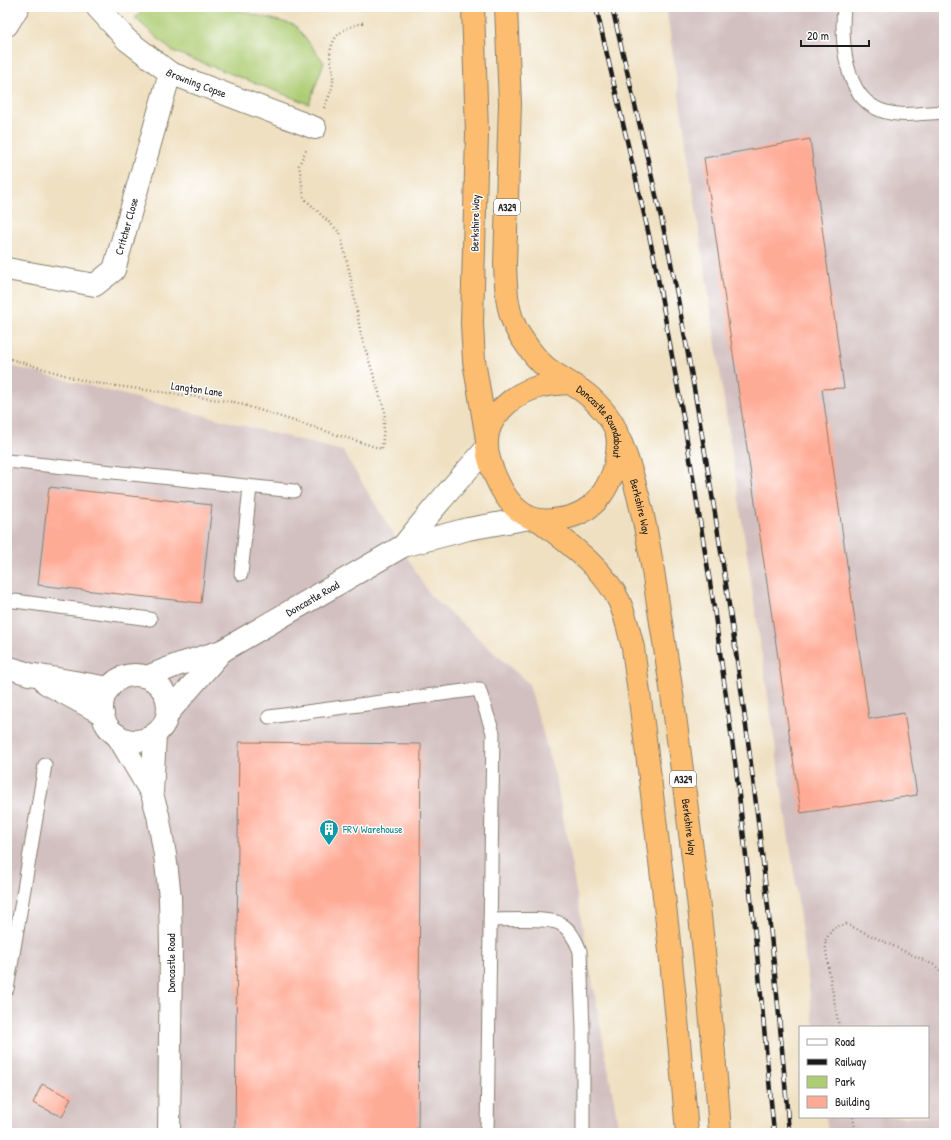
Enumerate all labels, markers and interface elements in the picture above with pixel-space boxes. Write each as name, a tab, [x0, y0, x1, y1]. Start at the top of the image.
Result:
scale bar	[801, 22, 869, 48]
text: 20 m	[807, 27, 829, 44]
street label: Browning Copse	[163, 65, 229, 101]
street label: Berkshire Way	[468, 194, 483, 252]
street label: Critcher Close	[112, 196, 141, 257]
road number: A329	[494, 199, 520, 215]
street label: Langton Lane	[170, 378, 224, 400]
street label: Doncastle Roundabout	[574, 382, 625, 459]
street label: Berkshire Way	[627, 477, 654, 536]
street label: Doncastle Road	[283, 577, 342, 619]
road number: A329	[670, 771, 696, 787]
street label: Berkshire Way	[679, 798, 700, 857]
building icon: FRV Warehouse	[318, 818, 340, 846]
place label: FRV Warehouse	[342, 822, 403, 836]
street label: Doncastle Road	[164, 933, 178, 993]
legend	[799, 1026, 929, 1118]
text: Road	[835, 1033, 855, 1050]
text: Railway	[835, 1053, 866, 1070]
text: Park	[835, 1073, 855, 1090]
text: Building	[835, 1093, 870, 1110]

